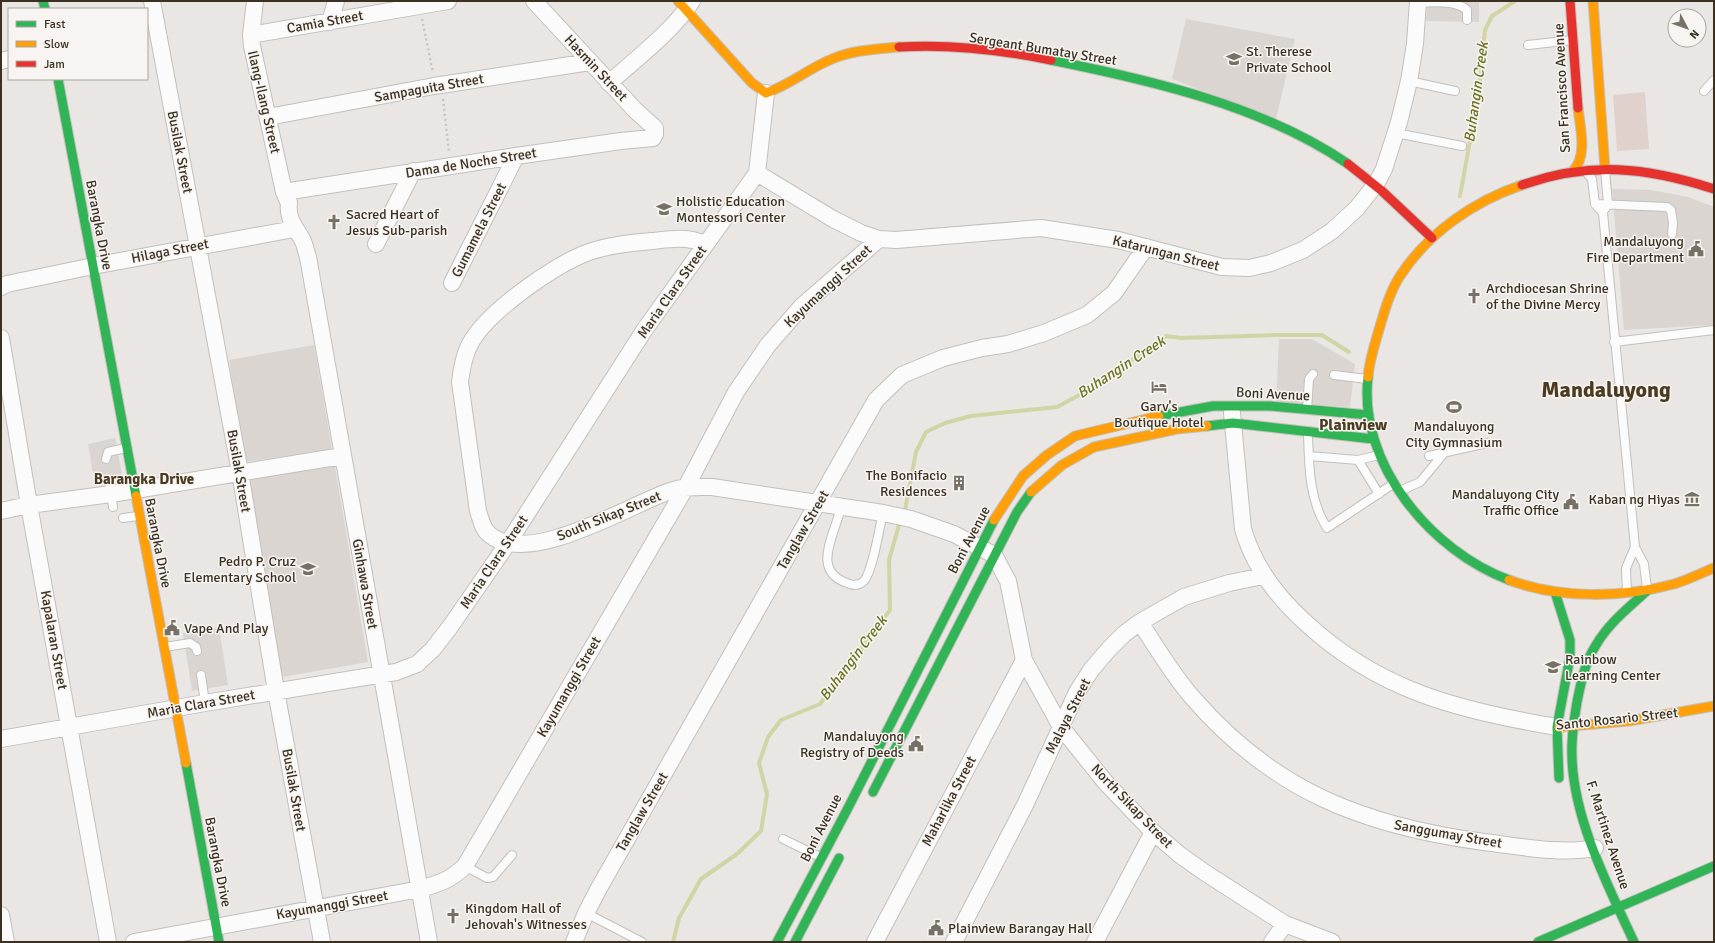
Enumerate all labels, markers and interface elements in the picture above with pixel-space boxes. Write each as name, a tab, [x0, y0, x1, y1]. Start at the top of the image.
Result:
street label: Camia Street	[286, 7, 365, 37]
legend	[8, 8, 148, 80]
north arrow	[1667, 8, 1707, 48]
text: Fast	[44, 17, 65, 32]
street label: San Francisco Avenue	[1550, 23, 1574, 153]
text: N	[1687, 27, 1702, 41]
street label: Sergeant Bumatay Street	[968, 29, 1118, 69]
street label: Hasmin Street	[561, 31, 631, 105]
text: Slow	[44, 37, 69, 52]
water label: Buhangin Creek	[1460, 39, 1492, 144]
place label: St. Therese Private School	[1246, 43, 1332, 76]
street label: Ilang-Ilang Street	[244, 49, 284, 155]
school or university icon: St. Therese Private School	[1225, 50, 1243, 68]
text: Jam	[44, 57, 65, 72]
street label: Sampaguita Street	[373, 70, 485, 106]
street label: Busilak Street	[164, 109, 196, 195]
street label: Dama de Noche Street	[404, 144, 538, 182]
street label: Barangka Drive	[82, 179, 116, 271]
street label: Gumamela Street	[448, 180, 510, 280]
place label: Holistic Education Montessori Center	[676, 193, 787, 226]
school or university icon: Holistic Education Montessori Center	[655, 200, 673, 218]
place label: Sacred Heart of Jesus Sub-parish	[346, 206, 447, 239]
church icon: Sacred Heart of Jesus Sub-parish	[325, 213, 343, 231]
street label: Katarungan Street	[1111, 232, 1221, 275]
place label: Mandaluyong Fire Department	[1586, 233, 1684, 266]
street label: Hilaga Street	[130, 235, 210, 267]
public building icon: Mandaluyong Fire Department	[1687, 240, 1705, 258]
street label: Kayumanggi Street	[781, 241, 875, 331]
street label: Maria Clara Street	[634, 242, 710, 342]
place label: Archdiocesan Shrine of the Divine Mercy	[1486, 280, 1609, 313]
church icon: Archdiocesan Shrine of the Divine Mercy	[1465, 287, 1483, 305]
water label: Buhangin Creek	[1074, 331, 1170, 402]
district label: Mandaluyong	[1541, 376, 1671, 403]
hotel icon: Garv's Boutique Hotel	[1150, 378, 1168, 396]
street label: Boni Avenue	[1236, 384, 1310, 404]
place label: Garv's Boutique Hotel	[1114, 398, 1204, 431]
sports icon: Mandaluyong City Gymnasium	[1445, 398, 1463, 416]
district label: Plainview	[1319, 415, 1388, 435]
place label: Mandaluyong City Gymnasium	[1406, 418, 1502, 451]
street label: Busilak Street	[223, 428, 255, 514]
place label: The Bonifacio Residences	[866, 467, 947, 500]
district label: Barangka Drive	[94, 470, 194, 488]
building icon: The Bonifacio Residences	[950, 474, 968, 492]
place label: Mandaluyong City Traffic Office	[1451, 486, 1559, 519]
street label: South Sikap Street	[554, 487, 664, 545]
street label: Tanglaw Street	[773, 487, 833, 573]
museum icon: Kaban ng Hiyas	[1683, 490, 1701, 508]
place label: Kaban ng Hiyas	[1589, 491, 1680, 508]
public building icon: Mandaluyong City Traffic Office	[1562, 493, 1580, 511]
street label: Barangka Drive	[141, 497, 175, 589]
street label: Boni Avenue	[944, 503, 994, 577]
street label: Maria Clara Street	[456, 512, 532, 612]
street label: Ginhawa Street	[349, 537, 381, 631]
place label: Pedro P. Cruz Elementary School	[183, 553, 296, 586]
school or university icon: Pedro P. Cruz Elementary School	[299, 560, 317, 578]
street label: Kapalaran Street	[37, 589, 71, 691]
water label: Buhangin Creek	[815, 611, 892, 704]
public building icon: Vape And Play	[163, 619, 181, 637]
place label: Vape And Play	[184, 620, 269, 637]
street label: Kayumanggi Street	[533, 634, 605, 740]
place label: Rainbow Learning Center	[1565, 651, 1662, 684]
school or university icon: Rainbow Learning Center	[1544, 658, 1562, 676]
street label: Malaya Street	[1042, 675, 1094, 757]
street label: Maria Clara Street	[146, 686, 256, 722]
street label: Santo Rosario Street	[1555, 704, 1679, 734]
place label: Mandaluyong Registry of Deeds	[800, 728, 904, 761]
public building icon: Mandaluyong Registry of Deeds	[907, 735, 925, 753]
street label: Busilak Street	[278, 747, 310, 833]
street label: Maharlika Street	[918, 753, 980, 849]
street label: North Sikap Street	[1088, 760, 1177, 852]
street label: Tanglaw Street	[612, 769, 672, 855]
street label: F. Martinez Avenue	[1582, 779, 1634, 891]
street label: Boni Avenue	[797, 791, 845, 865]
street label: Barangka Drive	[201, 816, 235, 908]
street label: Sanggumay Street	[1393, 816, 1503, 852]
street label: Kayumanggi Street	[275, 887, 389, 923]
place label: Kingdom Hall of Jehovah's Witnesses	[465, 900, 587, 933]
church icon: Kingdom Hall of Jehovah's Witnesses	[444, 907, 462, 925]
public building icon: Plainview Barangay Hall	[927, 919, 945, 937]
place label: Plainview Barangay Hall	[948, 920, 1092, 937]

